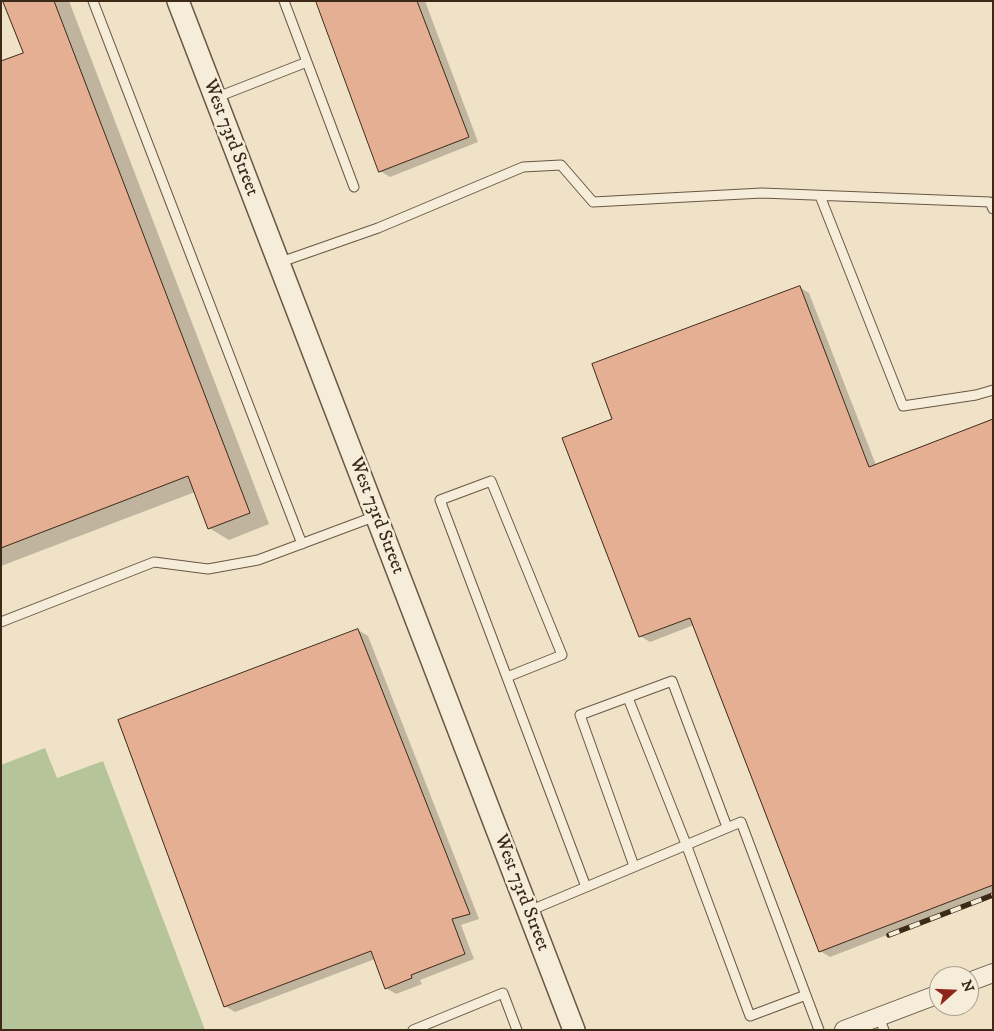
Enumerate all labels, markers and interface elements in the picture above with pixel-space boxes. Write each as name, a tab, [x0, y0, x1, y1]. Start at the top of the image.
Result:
street label: West 73rd Street	[197, 76, 263, 200]
street label: West 73rd Street	[343, 454, 409, 578]
street label: West 73rd Street	[488, 831, 554, 955]
north arrow	[929, 966, 979, 1016]
text: N	[957, 978, 978, 995]

